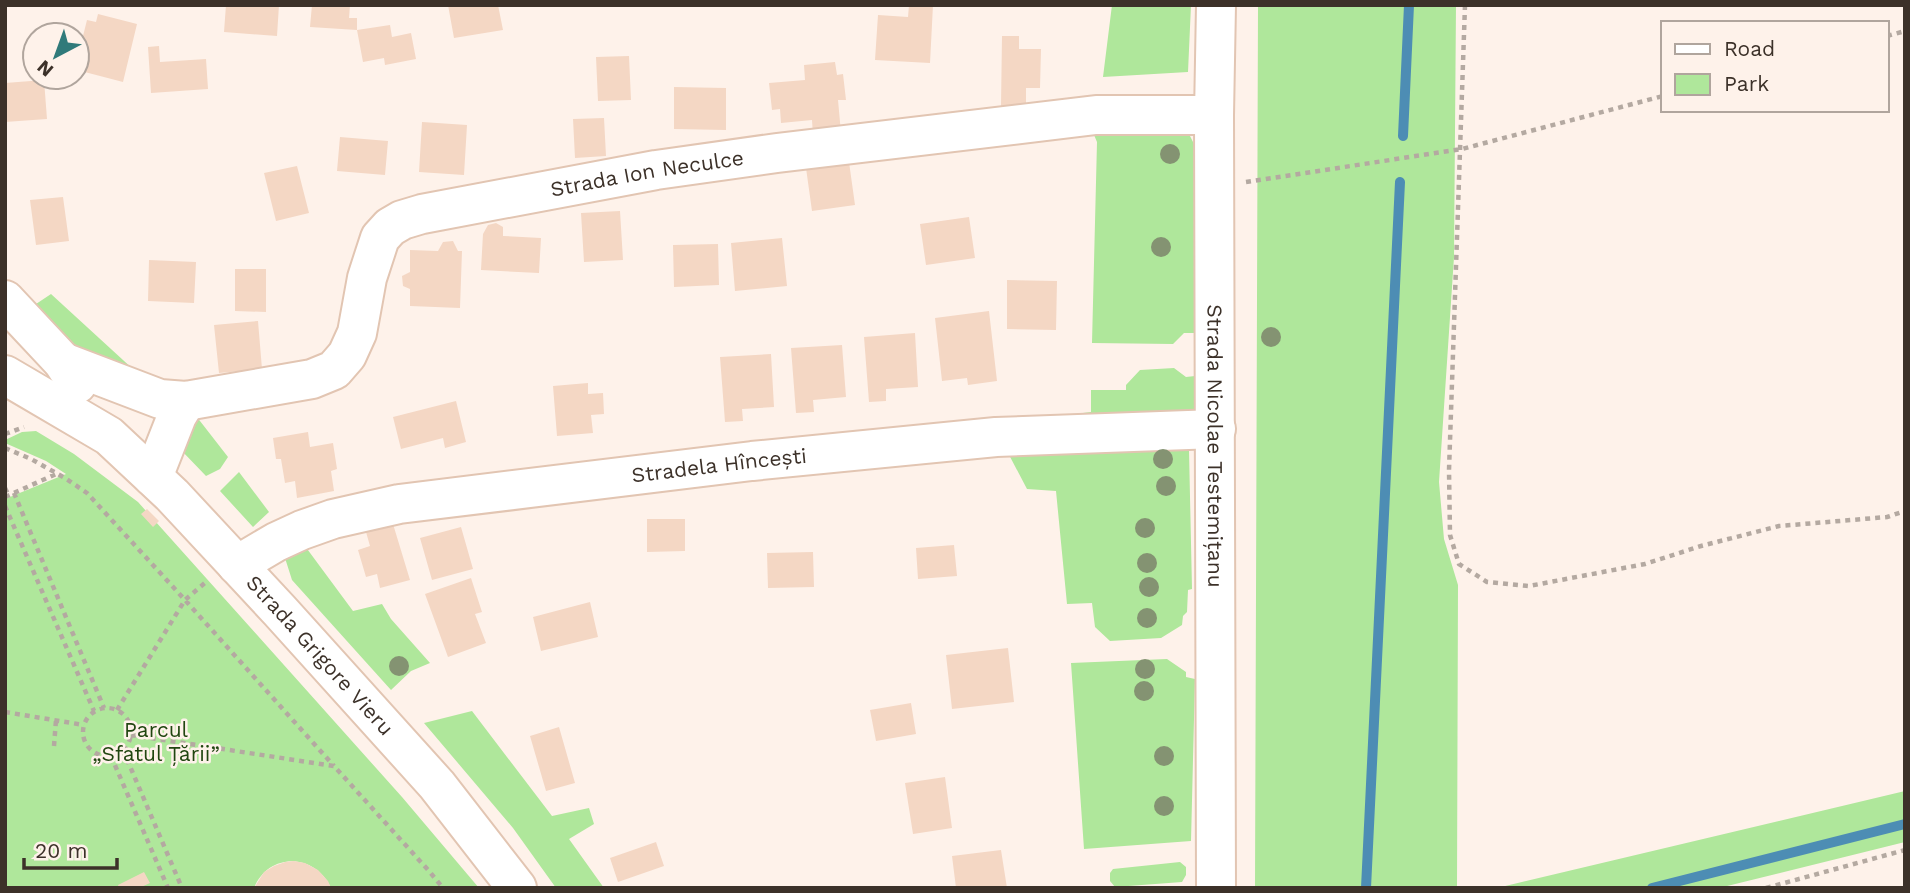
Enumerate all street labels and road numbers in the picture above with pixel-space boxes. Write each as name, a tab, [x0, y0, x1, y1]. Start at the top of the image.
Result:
street label: Strada Ion Neculce	[548, 145, 745, 202]
street label: Strada Nicolae Testemițanu	[1202, 304, 1228, 588]
street label: Stradela Hîncești	[630, 443, 808, 488]
street label: Strada Grigore Vieru	[241, 570, 399, 740]

